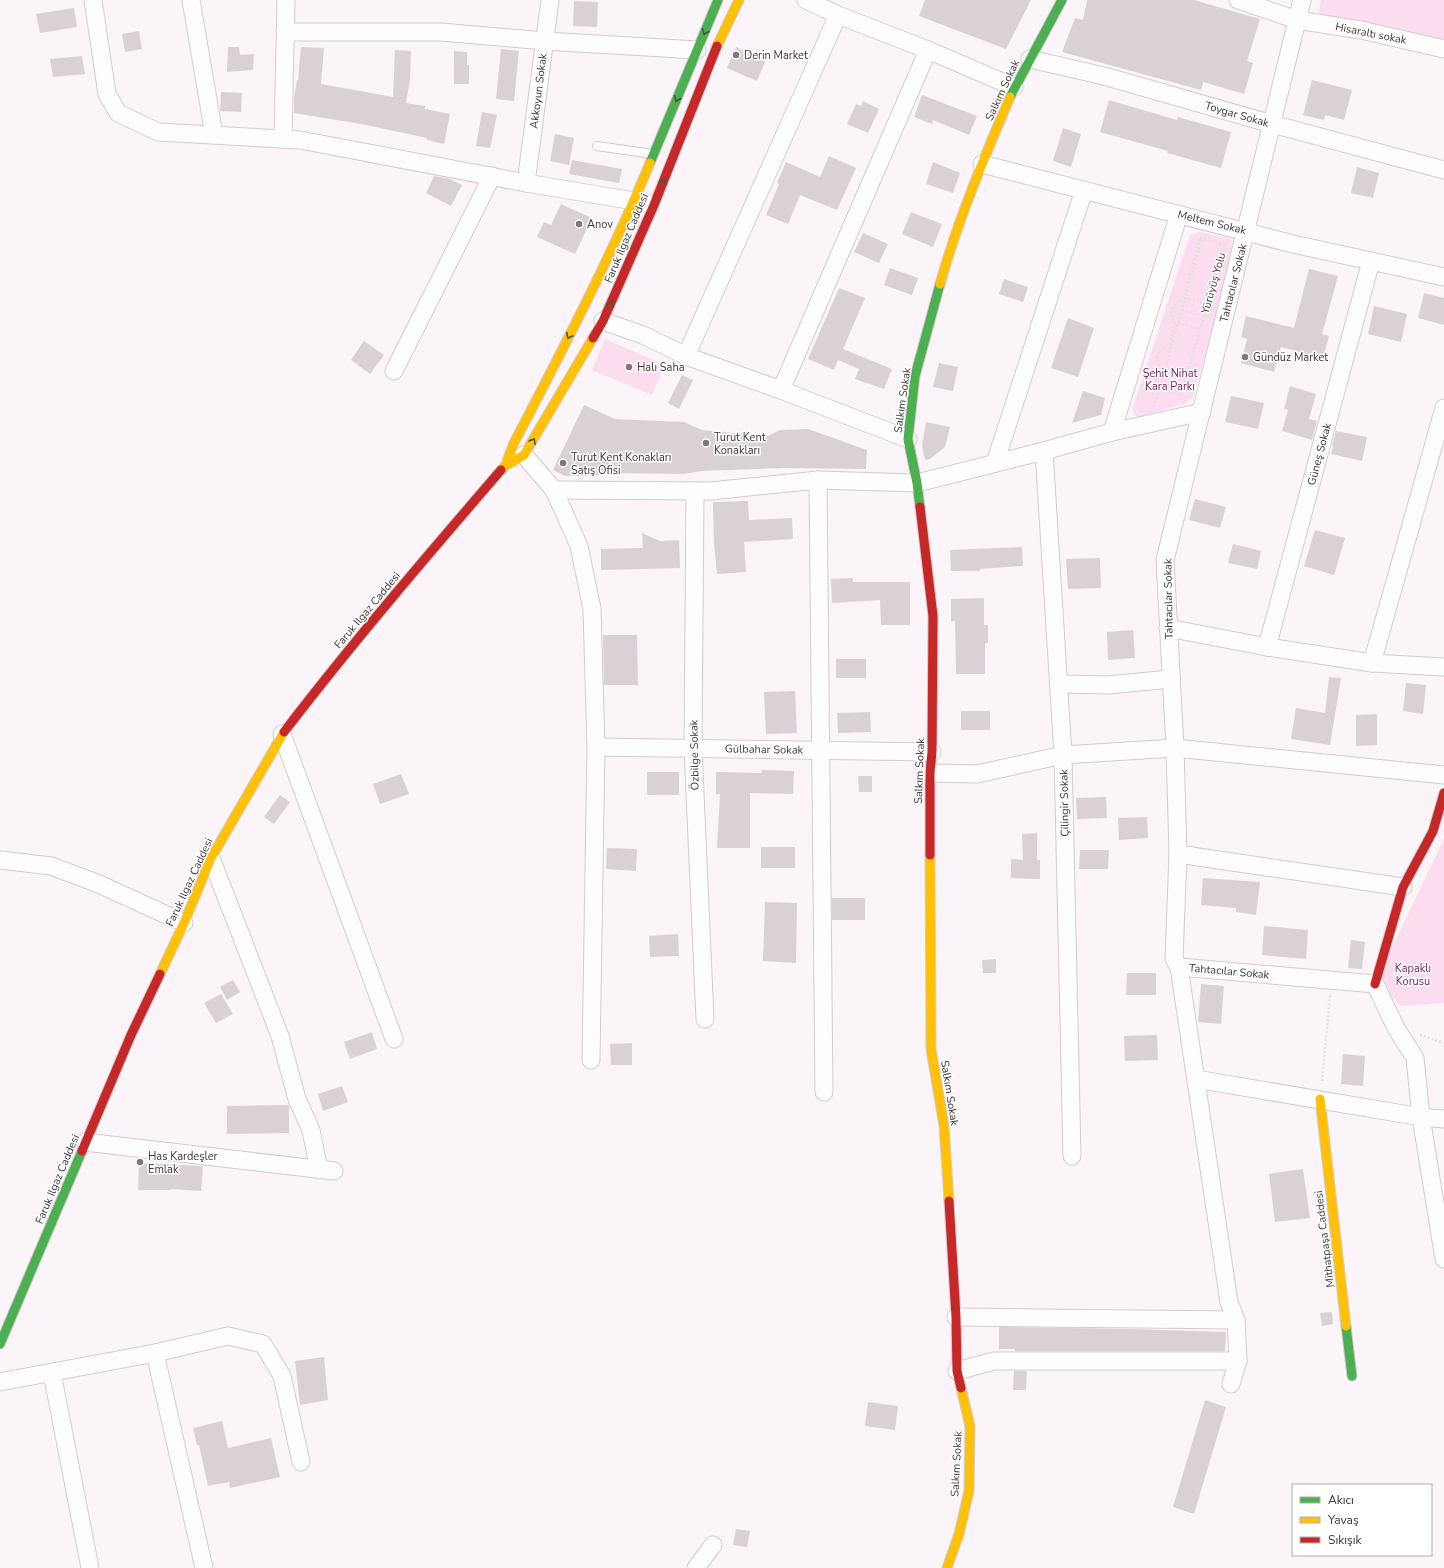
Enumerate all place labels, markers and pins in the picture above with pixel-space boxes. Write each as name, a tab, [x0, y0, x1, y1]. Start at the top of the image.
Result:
place label: Derin Market	[744, 48, 808, 63]
marker: Derin Market	[731, 50, 741, 60]
place label: Anov	[587, 217, 613, 232]
marker: Anov	[574, 219, 584, 229]
place label: Gündüz Market	[1253, 350, 1328, 365]
marker: Gündüz Market	[1240, 352, 1250, 362]
place label: Halı Saha	[637, 360, 685, 375]
marker: Halı Saha	[624, 362, 634, 372]
place label: Turut Kent Konakları	[714, 430, 766, 458]
marker: Turut Kent Konakları	[701, 438, 711, 448]
place label: Turut Kent Konakları Satış Ofisi	[571, 450, 671, 478]
marker: Turut Kent Konakları Satış Ofisi	[558, 458, 568, 468]
place label: Has Kardeşler Emlak	[148, 1149, 218, 1177]
marker: Has Kardeşler Emlak	[135, 1157, 145, 1167]

